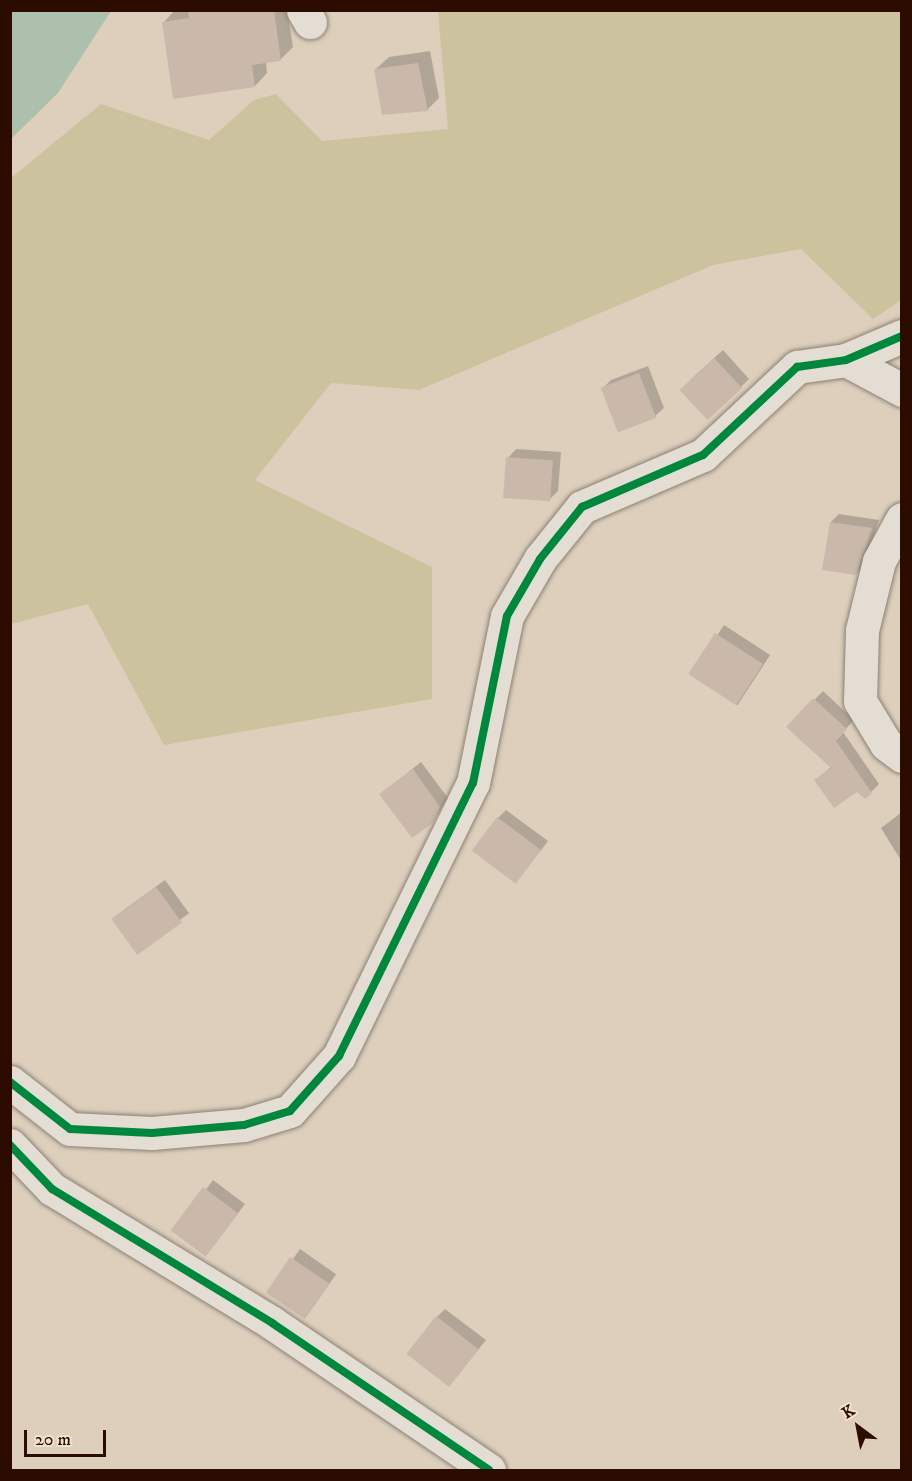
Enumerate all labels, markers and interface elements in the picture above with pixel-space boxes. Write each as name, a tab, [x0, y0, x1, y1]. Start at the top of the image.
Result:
north arrow	[828, 1397, 888, 1457]
text: K	[838, 1400, 859, 1423]
scale bar	[27, 1418, 110, 1456]
text: 20 m	[35, 1429, 71, 1451]

